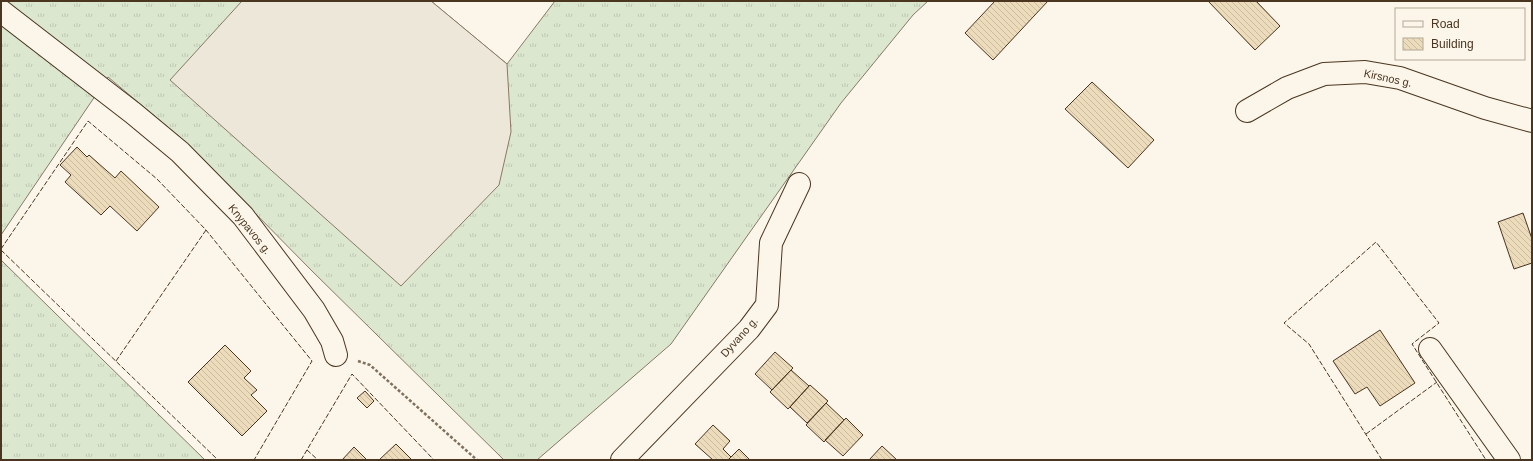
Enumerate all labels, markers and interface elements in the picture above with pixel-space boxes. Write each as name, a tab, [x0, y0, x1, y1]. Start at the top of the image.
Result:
legend	[1395, 8, 1525, 60]
text: Road	[1431, 17, 1460, 31]
text: Building	[1431, 37, 1474, 51]
street label: Kirsnos g.	[1363, 67, 1413, 89]
street label: Knypavos g.	[226, 202, 274, 256]
street label: Dyvano g.	[718, 315, 760, 359]

